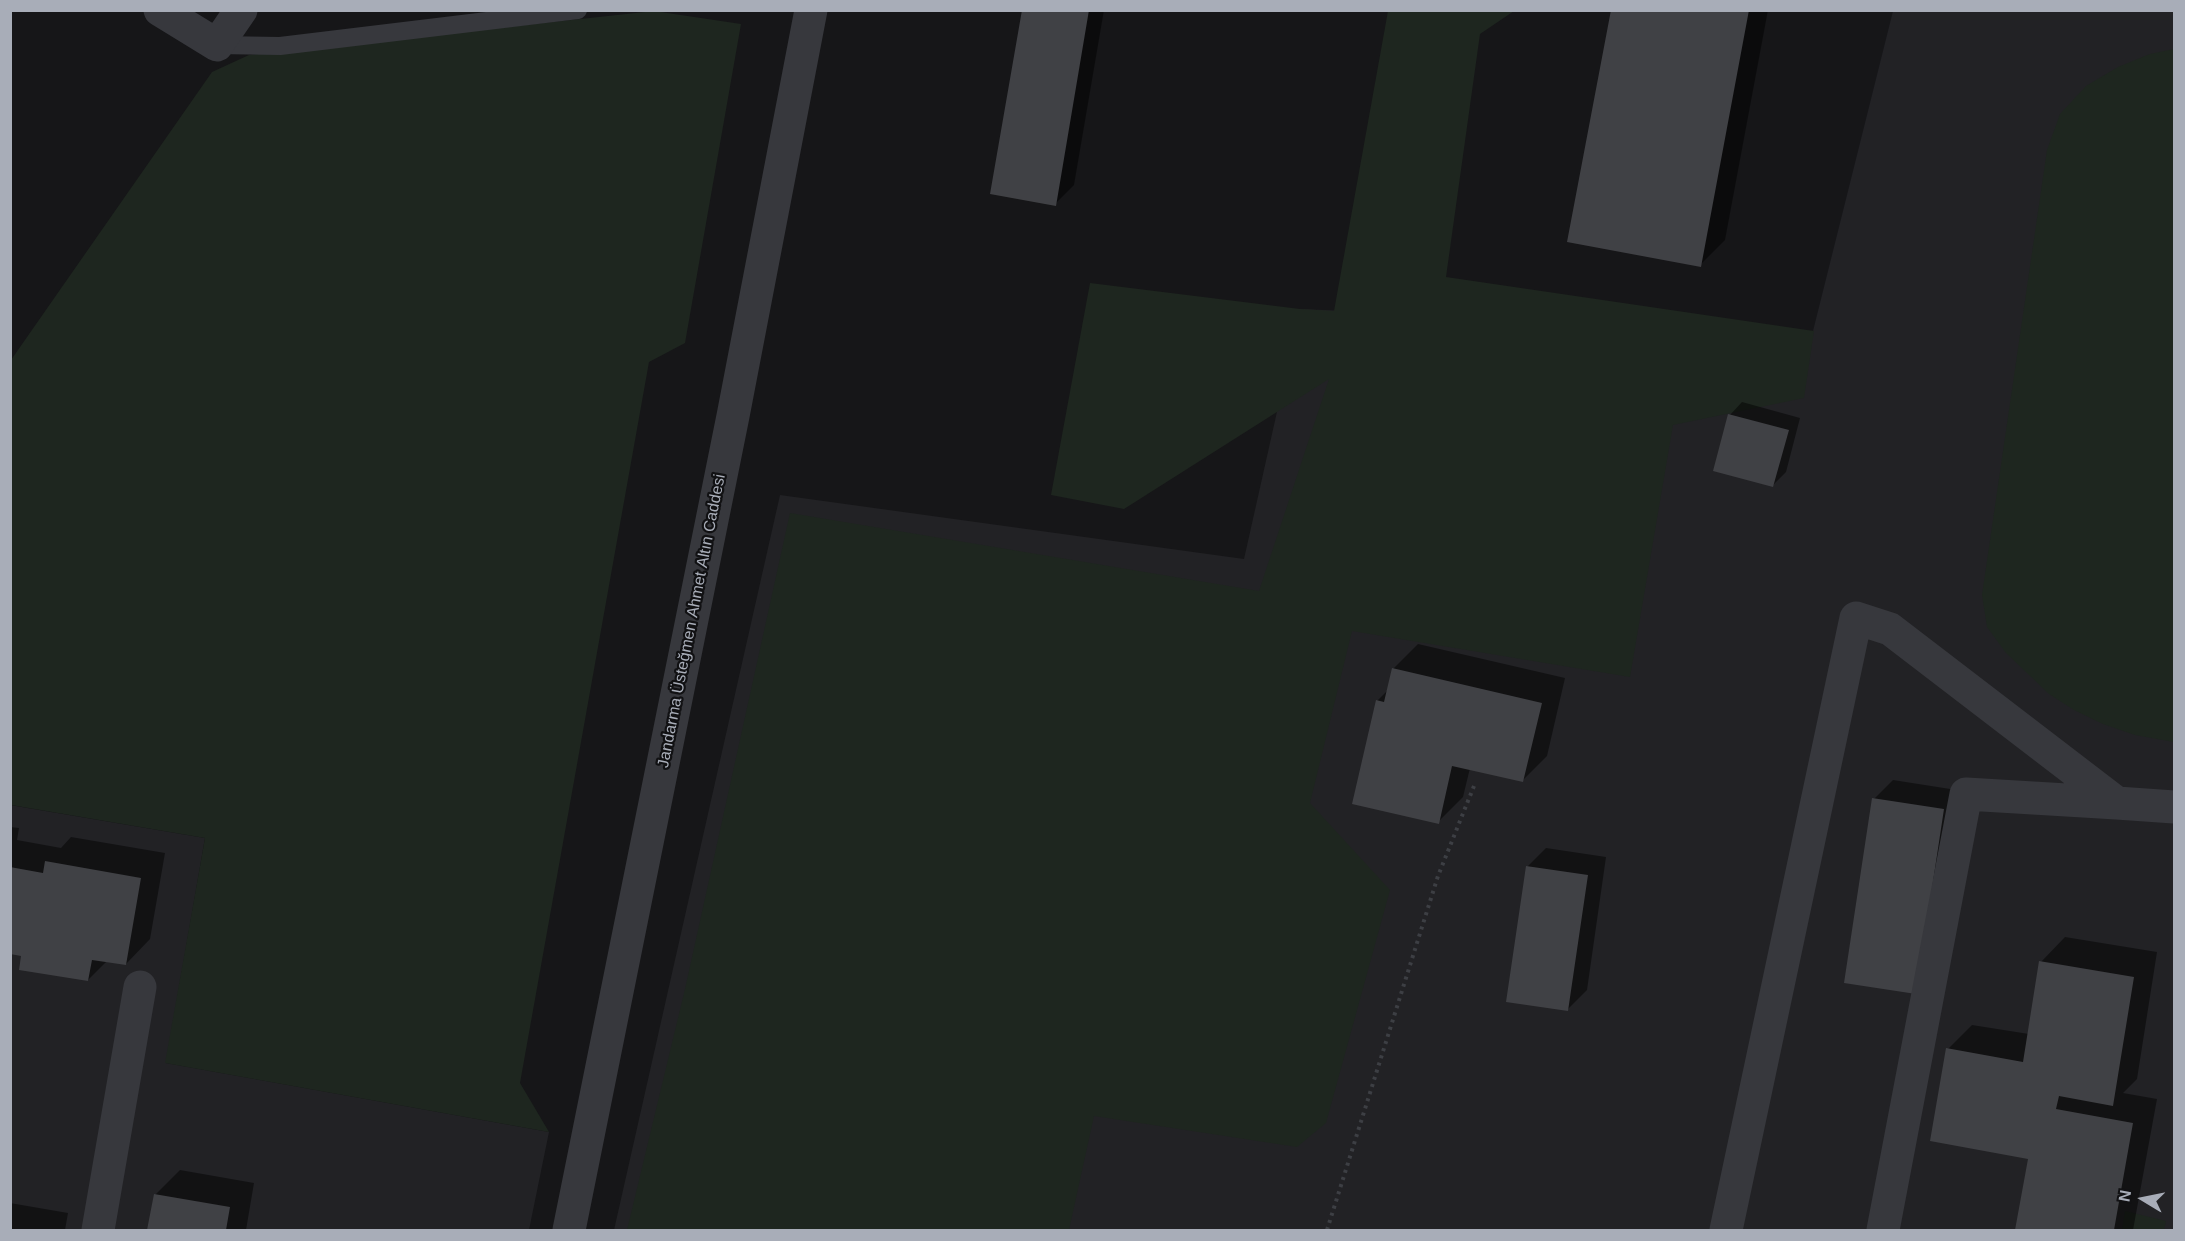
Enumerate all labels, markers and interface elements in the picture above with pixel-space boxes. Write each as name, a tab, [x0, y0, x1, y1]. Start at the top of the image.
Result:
street label: Jandarma Üsteğmen Ahmet Altın Caddesi	[654, 473, 730, 769]
north arrow	[2113, 1169, 2173, 1229]
text: N	[2115, 1189, 2134, 1203]

